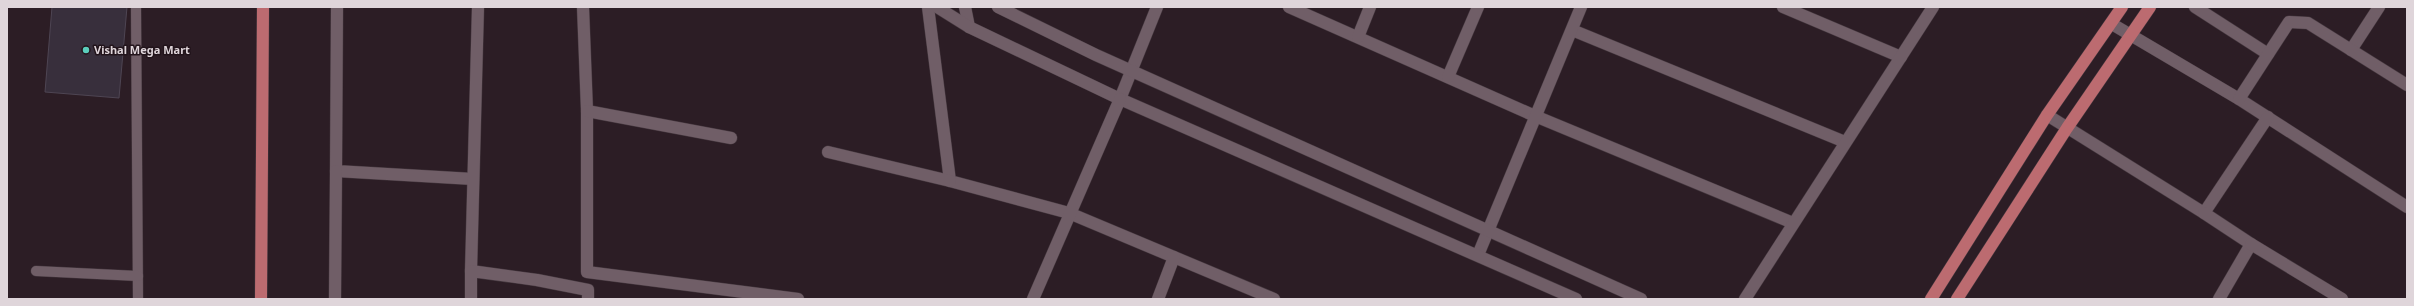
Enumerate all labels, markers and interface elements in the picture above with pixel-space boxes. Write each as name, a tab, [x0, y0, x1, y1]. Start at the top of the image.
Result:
place label: Vishal Mega Mart	[94, 42, 190, 57]
marker: Vishal Mega Mart	[81, 45, 91, 55]

